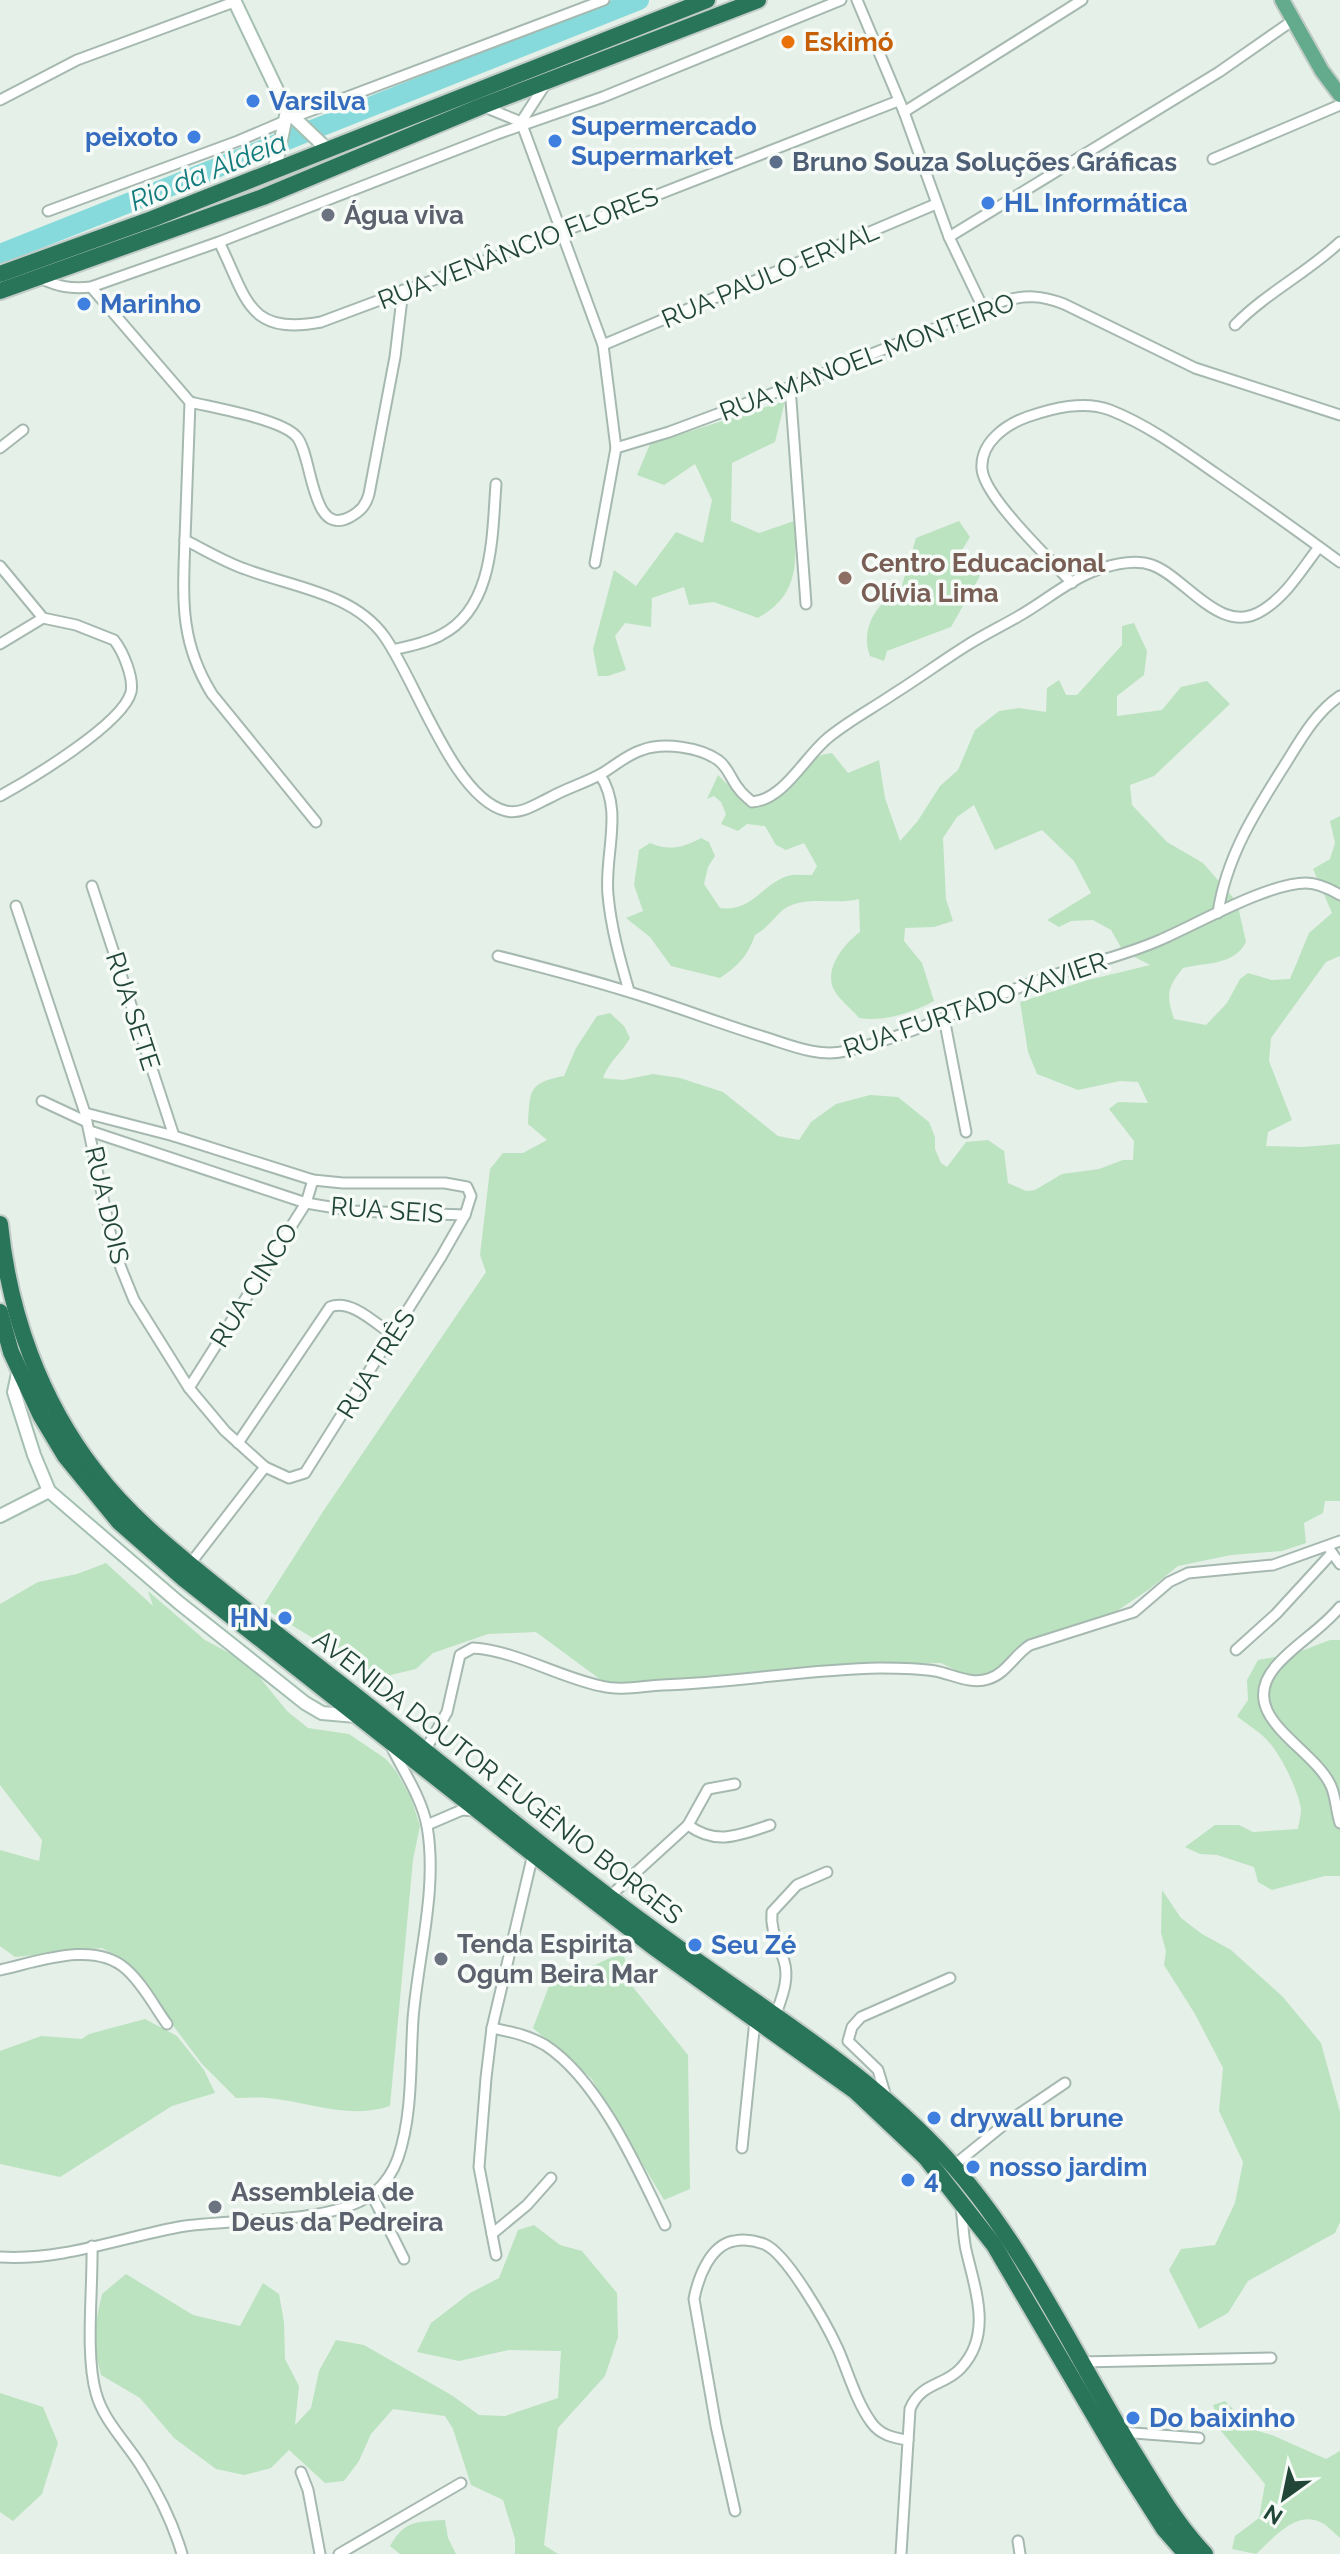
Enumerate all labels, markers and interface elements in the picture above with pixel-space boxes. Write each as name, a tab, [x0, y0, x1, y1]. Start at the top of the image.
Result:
place label: Eskimó	[804, 27, 894, 57]
marker: Eskimó	[779, 33, 797, 51]
place label: Varsilva	[269, 86, 366, 116]
marker: Varsilva	[244, 92, 262, 110]
place label: Supermercado Supermarket	[571, 111, 757, 171]
place label: peixoto	[85, 122, 178, 152]
water label: Rio da Aldeia	[125, 125, 291, 218]
marker: peixoto	[185, 128, 203, 146]
marker: Supermercado Supermarket	[546, 132, 564, 150]
place label: Bruno Souza Soluções Gráficas	[792, 147, 1177, 177]
marker: Bruno Souza Soluções Gráficas	[767, 153, 785, 171]
street label: RUA VENÂNCIO FLORES	[374, 181, 662, 315]
place label: HL Informática	[1004, 188, 1188, 218]
marker: HL Informática	[979, 194, 997, 212]
place label: Água viva	[344, 200, 464, 230]
marker: Água viva	[319, 206, 337, 224]
street label: RUA PAULO ERVAL	[657, 216, 883, 334]
street label: RUA MANOEL MONTEIRO	[715, 287, 1019, 427]
place label: Marinho	[100, 289, 201, 319]
marker: Marinho	[75, 295, 93, 313]
place label: Centro Educacional Olívia Lima	[861, 548, 1106, 608]
marker: Centro Educacional Olívia Lima	[836, 569, 854, 587]
street label: RUA FURTADO XAVIER	[839, 946, 1111, 1064]
street label: RUA SETE	[100, 948, 166, 1074]
street label: RUA DOIS	[79, 1143, 135, 1267]
street label: RUA SEIS	[330, 1191, 444, 1229]
street label: RUA CINCO	[204, 1217, 304, 1353]
street label: RUA TRÊS	[331, 1304, 421, 1424]
place label: HN	[230, 1603, 269, 1633]
marker: HN	[276, 1609, 294, 1627]
street label: AVENIDA DOUTOR EUGÊNIO BORGES	[308, 1624, 688, 1930]
place label: Tenda Espirita Ogum Beira Mar	[457, 1929, 658, 1989]
place label: Seu Zé	[711, 1930, 797, 1960]
marker: Seu Zé	[686, 1936, 704, 1954]
marker: Tenda Espirita Ogum Beira Mar	[432, 1950, 450, 1968]
place label: drywall brune	[950, 2103, 1124, 2133]
marker: drywall brune	[925, 2109, 943, 2127]
place label: nosso jardim	[989, 2152, 1147, 2182]
marker: nosso jardim	[964, 2158, 982, 2176]
place label: 4	[924, 2165, 939, 2195]
marker: 4	[899, 2171, 917, 2189]
place label: Assembleia de Deus da Pedreira	[231, 2177, 444, 2237]
marker: Assembleia de Deus da Pedreira	[206, 2198, 224, 2216]
place label: Do baixinho	[1149, 2403, 1295, 2433]
marker: Do baixinho	[1124, 2409, 1142, 2427]
north arrow	[1244, 2458, 1324, 2538]
text: N	[1259, 2499, 1287, 2530]

